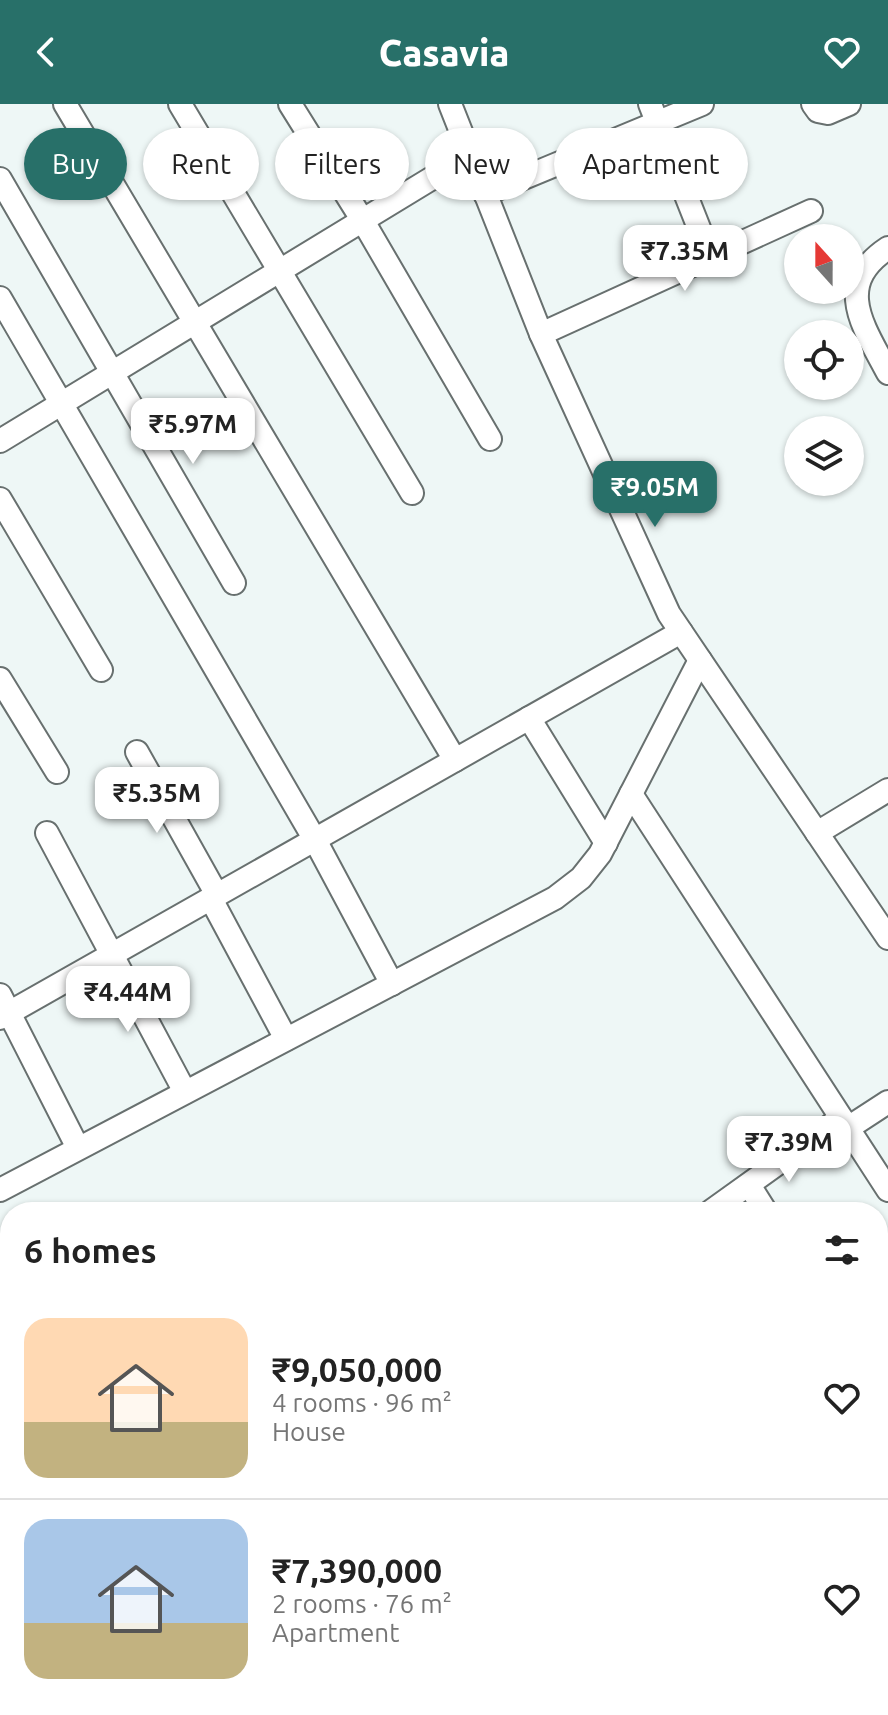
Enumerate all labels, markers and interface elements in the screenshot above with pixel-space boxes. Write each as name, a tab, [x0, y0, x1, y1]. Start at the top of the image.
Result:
icon: back	[24, 30, 68, 74]
icon: heart	[820, 30, 864, 74]
text: Casavia	[379, 32, 509, 73]
chip: Buy	[24, 128, 127, 200]
chip: Rent	[143, 128, 259, 200]
chip: Filters	[275, 128, 409, 200]
chip: New	[425, 128, 538, 200]
chip: Apartment	[554, 128, 748, 200]
north arrow	[784, 224, 864, 304]
map controls	[784, 224, 864, 496]
pin: ₹7.35M	[620, 225, 750, 293]
text: ₹7.35M	[641, 236, 729, 265]
button: locate	[784, 320, 864, 400]
pin: ₹5.97M	[128, 398, 258, 466]
text: ₹5.97M	[149, 409, 237, 438]
button: layers	[784, 416, 864, 496]
pin: ₹9.05M	[590, 461, 720, 529]
text: ₹9.05M	[611, 472, 699, 501]
pin: ₹5.35M	[92, 767, 222, 835]
text: ₹5.35M	[113, 778, 201, 807]
pin: ₹4.44M	[63, 966, 193, 1034]
text: ₹4.44M	[84, 977, 172, 1006]
pin: ₹7.39M	[724, 1116, 854, 1184]
text: ₹7.39M	[745, 1127, 833, 1156]
icon: filters	[820, 1228, 864, 1272]
text: 6 homes	[24, 1231, 157, 1269]
icon: home	[88, 1350, 184, 1446]
text: ₹9,050,000	[272, 1350, 442, 1388]
icon: heart	[820, 1376, 864, 1420]
text: 4 rooms · 96 m²	[272, 1388, 452, 1417]
text: House	[272, 1417, 346, 1446]
icon: home	[88, 1551, 184, 1647]
text: ₹7,390,000	[272, 1551, 442, 1589]
icon: heart	[820, 1577, 864, 1621]
text: 2 rooms · 76 m²	[272, 1589, 452, 1618]
text: Apartment	[272, 1618, 399, 1647]

